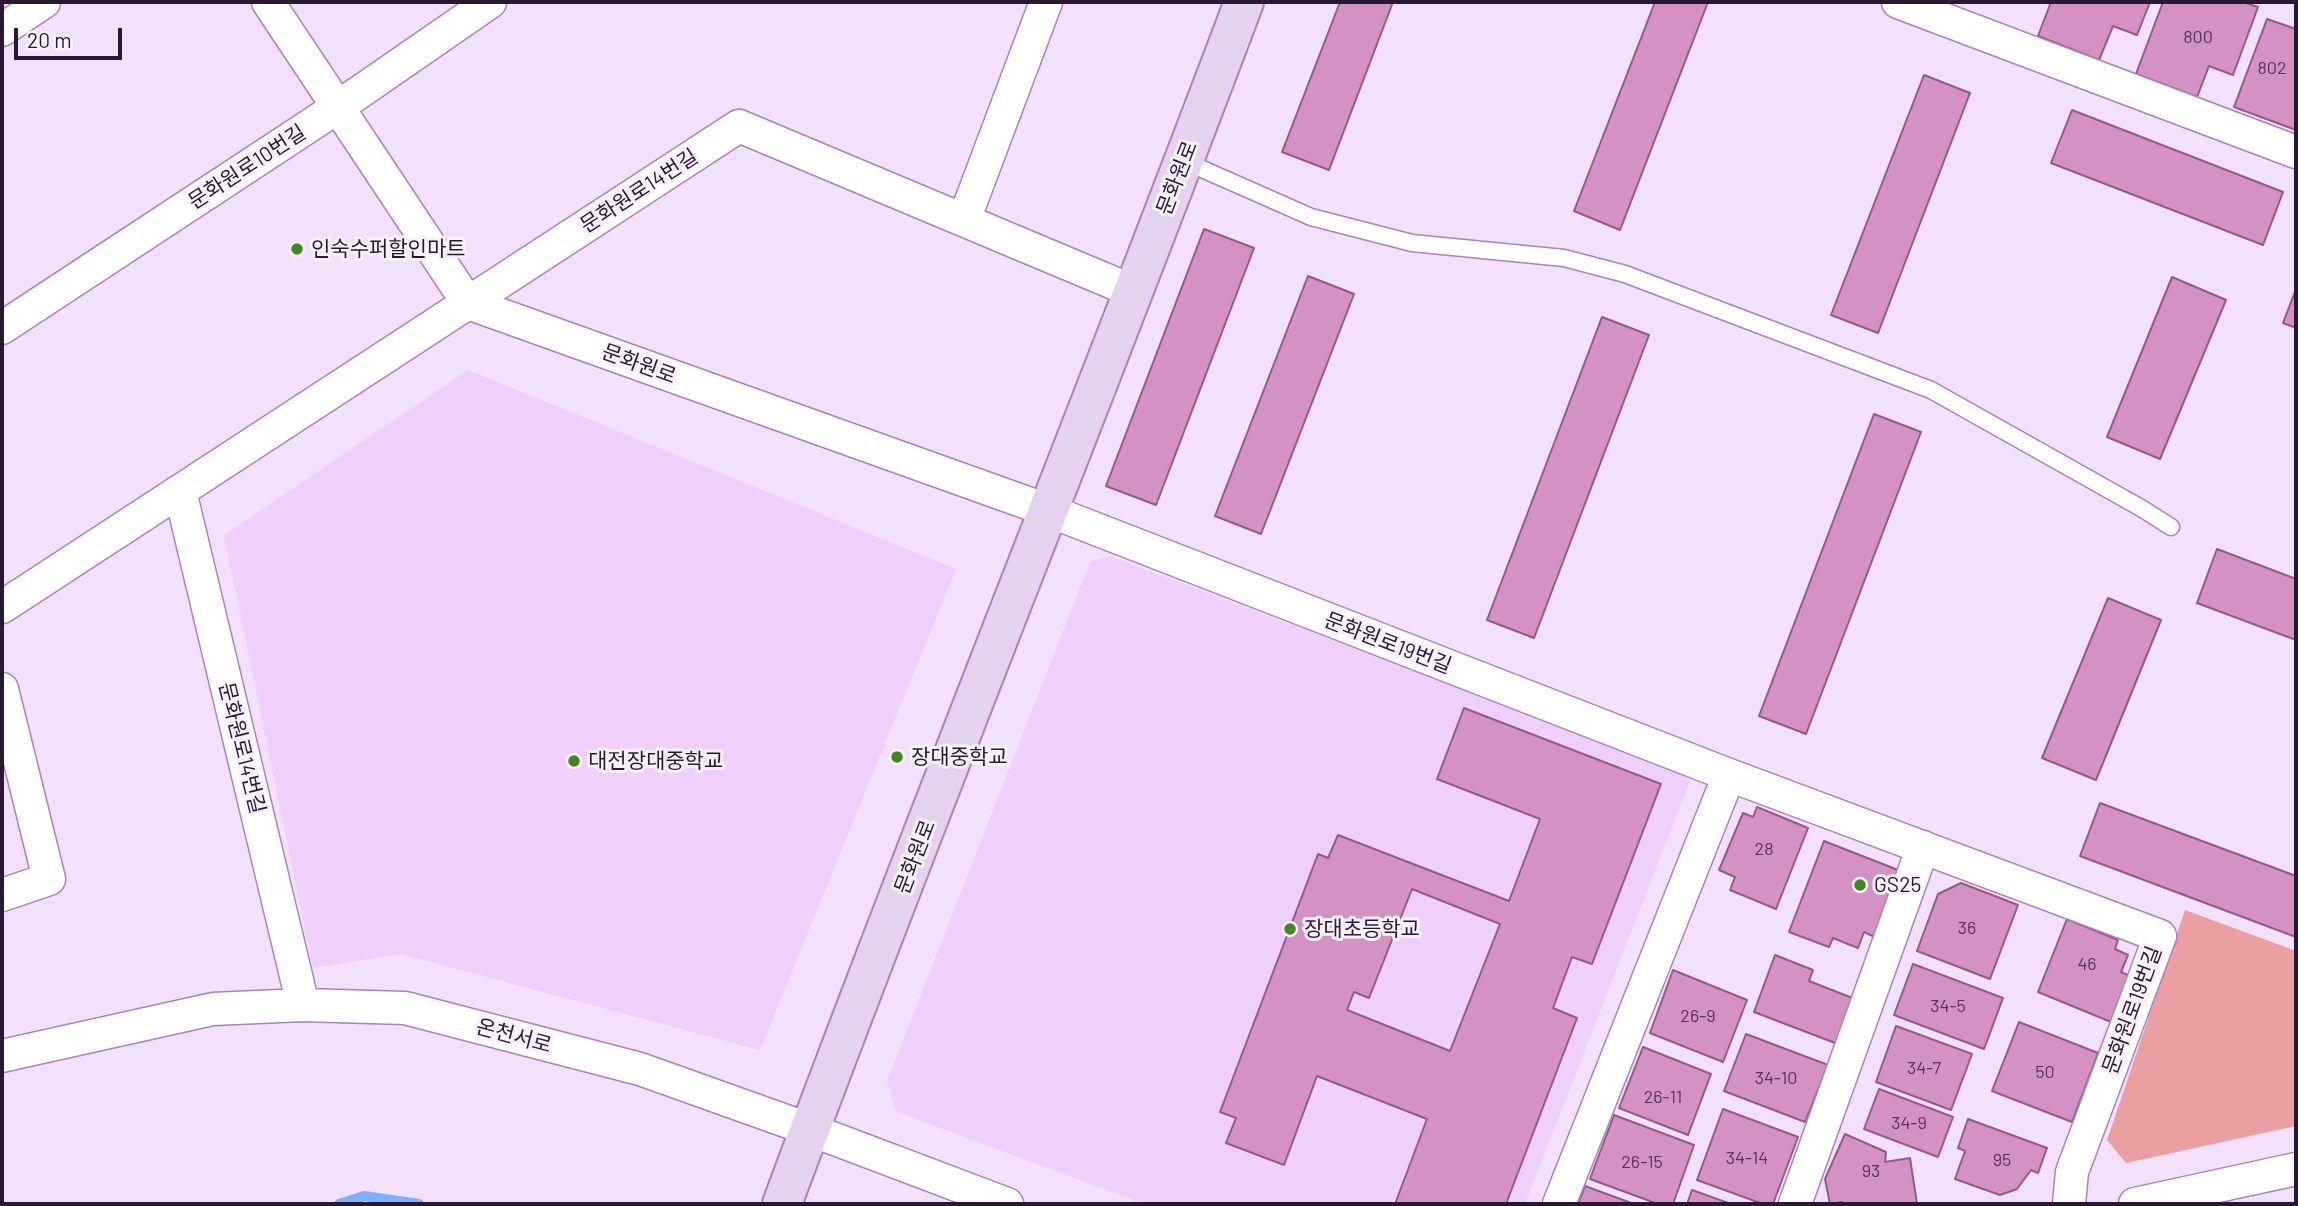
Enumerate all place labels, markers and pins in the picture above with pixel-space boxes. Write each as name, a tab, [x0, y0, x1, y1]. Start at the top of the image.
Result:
place label: 인숙수퍼할인마트	[311, 236, 466, 262]
marker: 인숙수퍼할인마트	[289, 241, 305, 257]
place label: 장대중학교	[911, 744, 1008, 770]
place label: 대전장대중학교	[588, 748, 723, 774]
marker: 장대중학교	[889, 749, 905, 765]
marker: 대전장대중학교	[566, 753, 582, 769]
place label: GS25	[1874, 872, 1921, 898]
marker: GS25	[1852, 877, 1868, 893]
place label: 장대초등학교	[1304, 916, 1420, 942]
marker: 장대초등학교	[1282, 921, 1298, 937]

